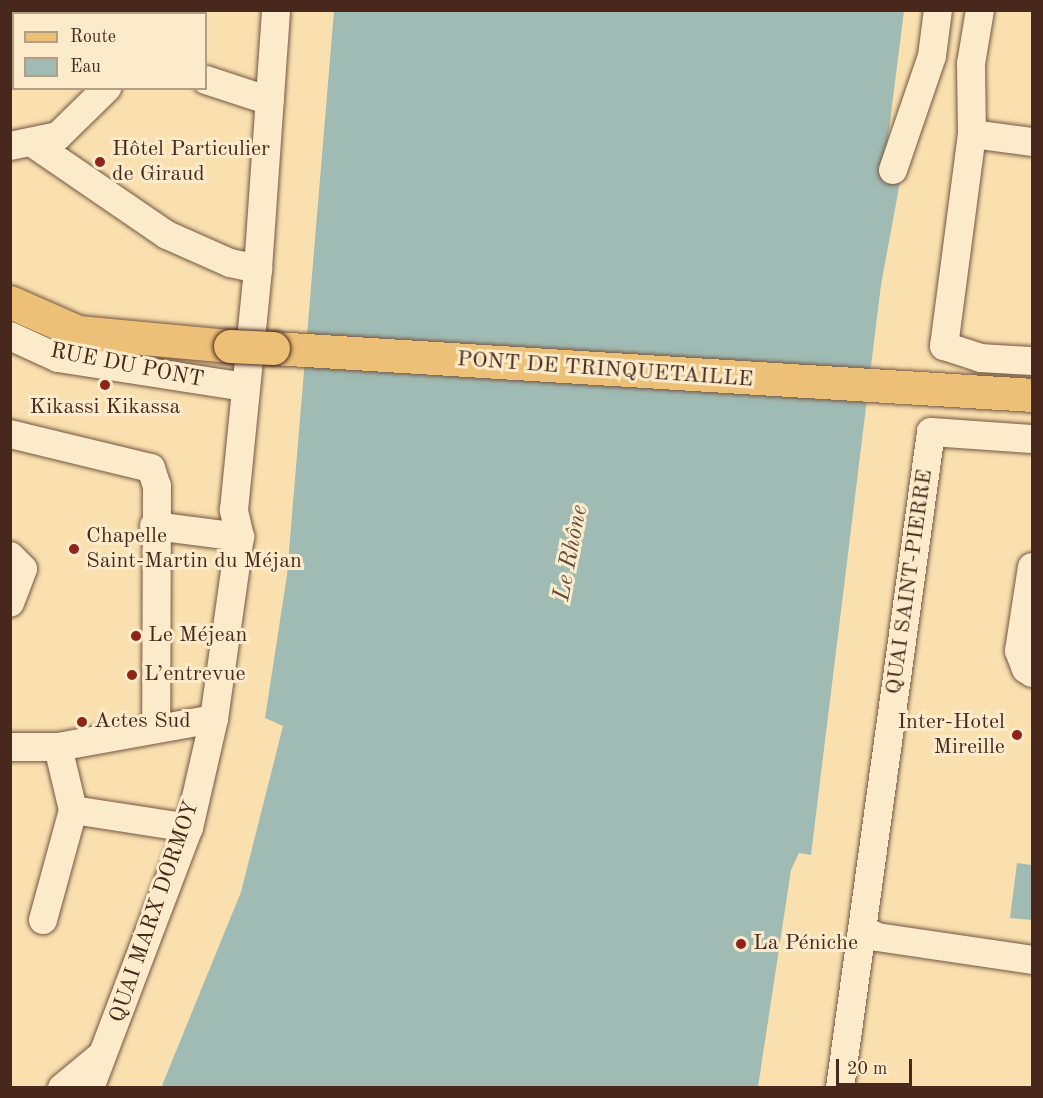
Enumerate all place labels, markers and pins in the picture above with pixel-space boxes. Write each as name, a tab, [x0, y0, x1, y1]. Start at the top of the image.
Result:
place label: Hôtel Particulier de Giraud	[112, 136, 270, 188]
marker: Hôtel Particulier de Giraud	[93, 155, 107, 169]
marker: Kikassi Kikassa	[98, 378, 112, 392]
place label: Kikassi Kikassa	[30, 395, 180, 421]
place label: Chapelle Saint-Martin du Méjan	[86, 523, 302, 574]
marker: Chapelle Saint-Martin du Méjan	[67, 542, 81, 556]
place label: Le Méjean	[148, 623, 247, 649]
marker: Le Méjean	[129, 629, 143, 643]
place label: L’entrevue	[144, 662, 246, 688]
marker: L’entrevue	[125, 668, 139, 682]
place label: Actes Sud	[94, 709, 191, 735]
place label: Inter-Hotel Mireille	[897, 709, 1005, 760]
marker: Actes Sud	[75, 715, 89, 729]
marker: Inter-Hotel Mireille	[1010, 728, 1024, 742]
place label: La Péniche	[753, 931, 858, 957]
marker: La Péniche	[734, 937, 748, 951]

